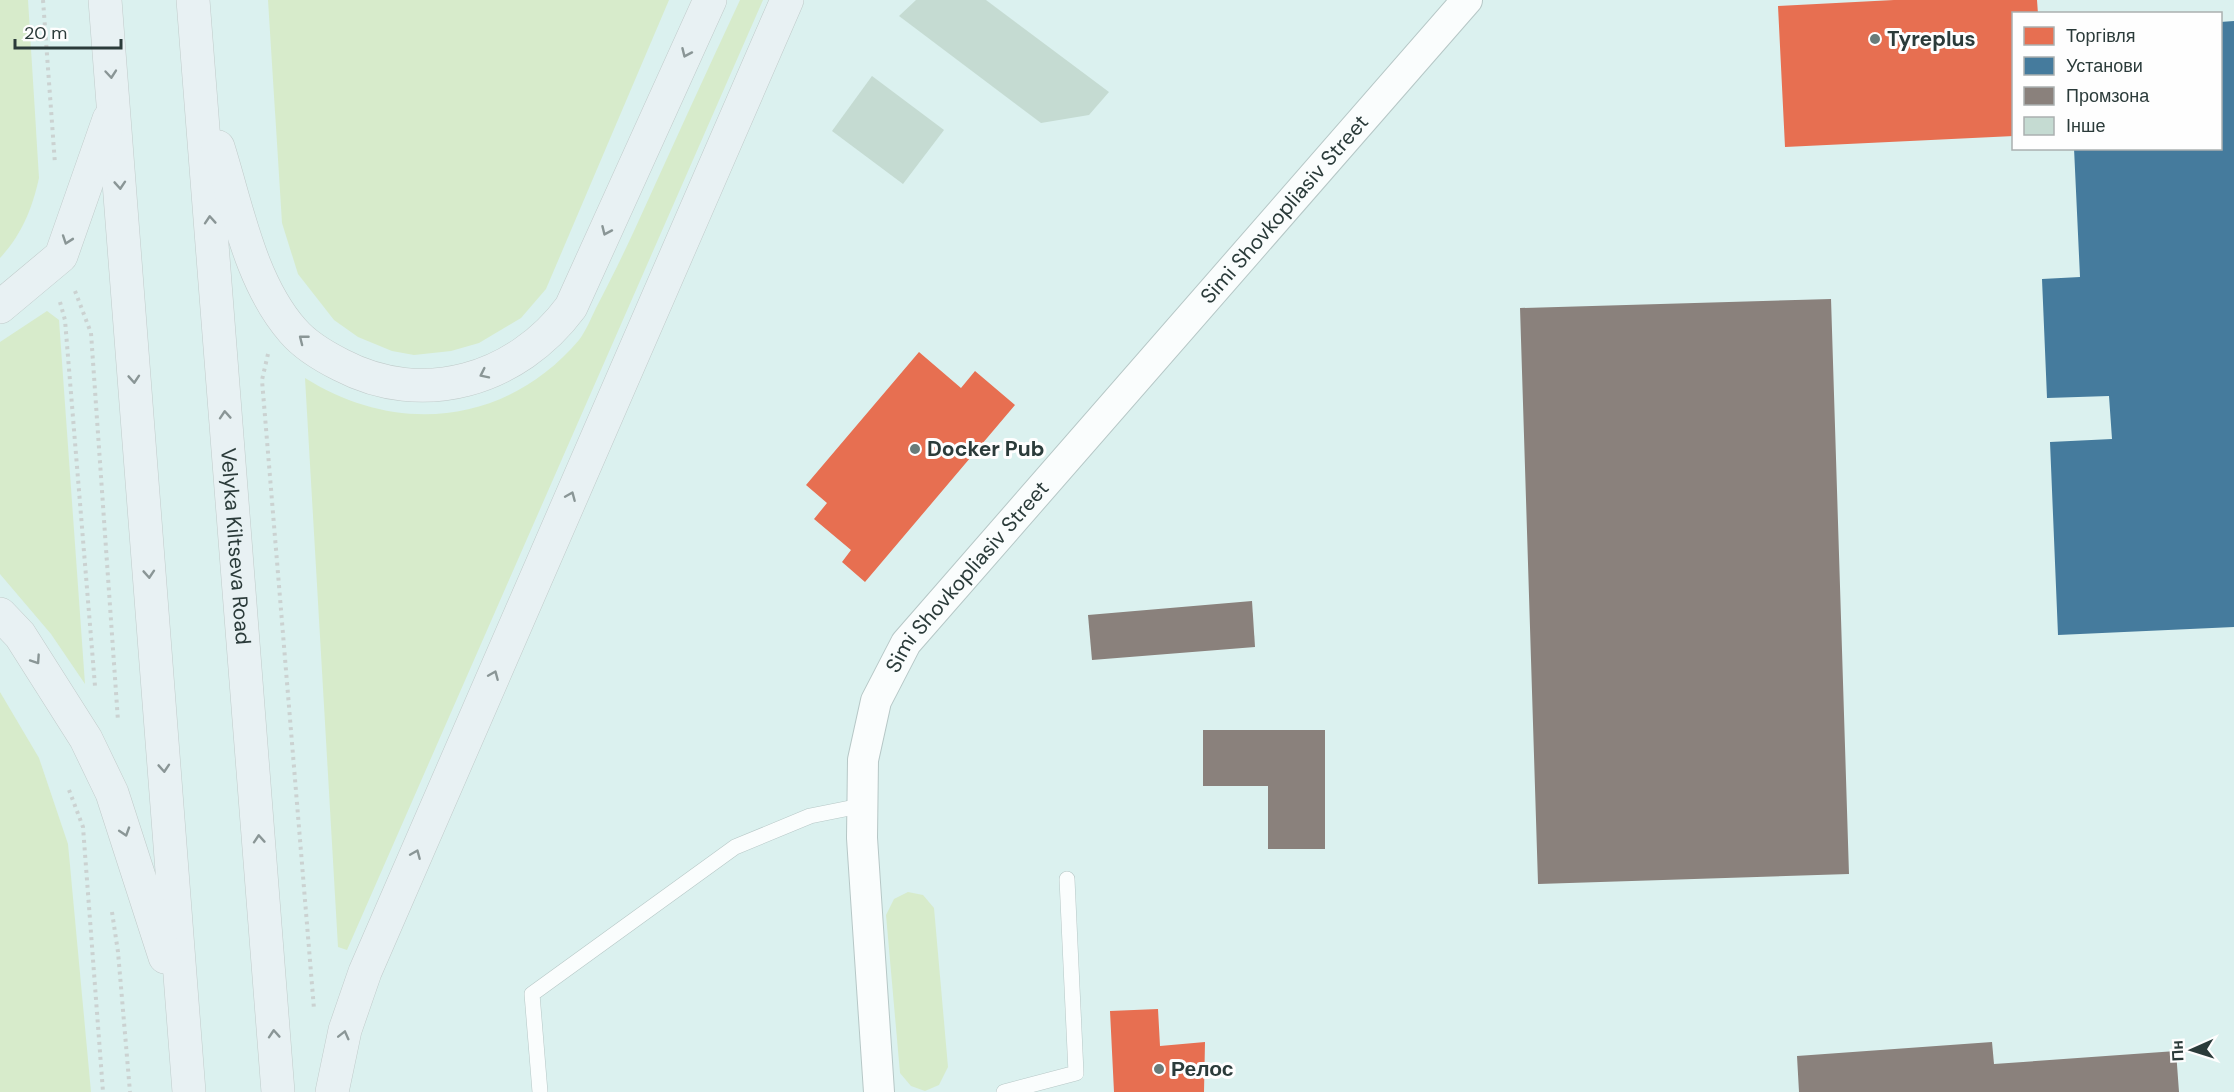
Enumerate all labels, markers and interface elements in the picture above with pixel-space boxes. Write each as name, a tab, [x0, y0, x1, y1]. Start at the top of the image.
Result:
scale bar	[15, 12, 122, 50]
legend	[2012, 12, 2222, 150]
text: 20 m	[24, 21, 67, 45]
text: Торгівля	[2066, 24, 2136, 48]
place label: Tyreplus	[1887, 25, 1976, 53]
marker: Tyreplus	[1868, 32, 1882, 46]
one-way arrow	[681, 47, 693, 58]
text: Установи	[2066, 54, 2143, 78]
one-way arrow	[104, 69, 117, 78]
text: Промзона	[2066, 84, 2150, 108]
street label: Simi Shovkopliasiv Street	[1194, 109, 1375, 310]
text: Інше	[2066, 114, 2105, 138]
one-way arrow	[113, 180, 126, 189]
one-way arrow	[204, 216, 217, 225]
one-way arrow	[601, 225, 613, 236]
one-way arrow	[61, 234, 74, 245]
one-way arrow	[298, 335, 309, 346]
one-way arrow	[479, 366, 490, 378]
one-way arrow	[127, 375, 140, 384]
one-way arrow	[219, 410, 232, 419]
place label: Docker Pub	[927, 435, 1044, 463]
marker: Docker Pub	[908, 442, 922, 456]
street label: Velyka Kiltseva Road	[214, 447, 257, 646]
street label: Simi Shovkopliasiv Street	[879, 475, 1055, 677]
one-way arrow	[564, 492, 576, 503]
one-way arrow	[142, 569, 155, 578]
one-way arrow	[29, 653, 40, 664]
one-way arrow	[487, 670, 499, 681]
one-way arrow	[157, 764, 170, 773]
one-way arrow	[118, 826, 130, 837]
one-way arrow	[252, 835, 265, 844]
one-way arrow	[409, 849, 421, 860]
north arrow	[2162, 1020, 2222, 1080]
one-way arrow	[268, 1029, 281, 1038]
one-way arrow	[337, 1030, 350, 1040]
text: Пн	[2166, 1040, 2189, 1062]
place label: Релос	[1171, 1055, 1234, 1083]
marker: Релос	[1152, 1062, 1166, 1076]

